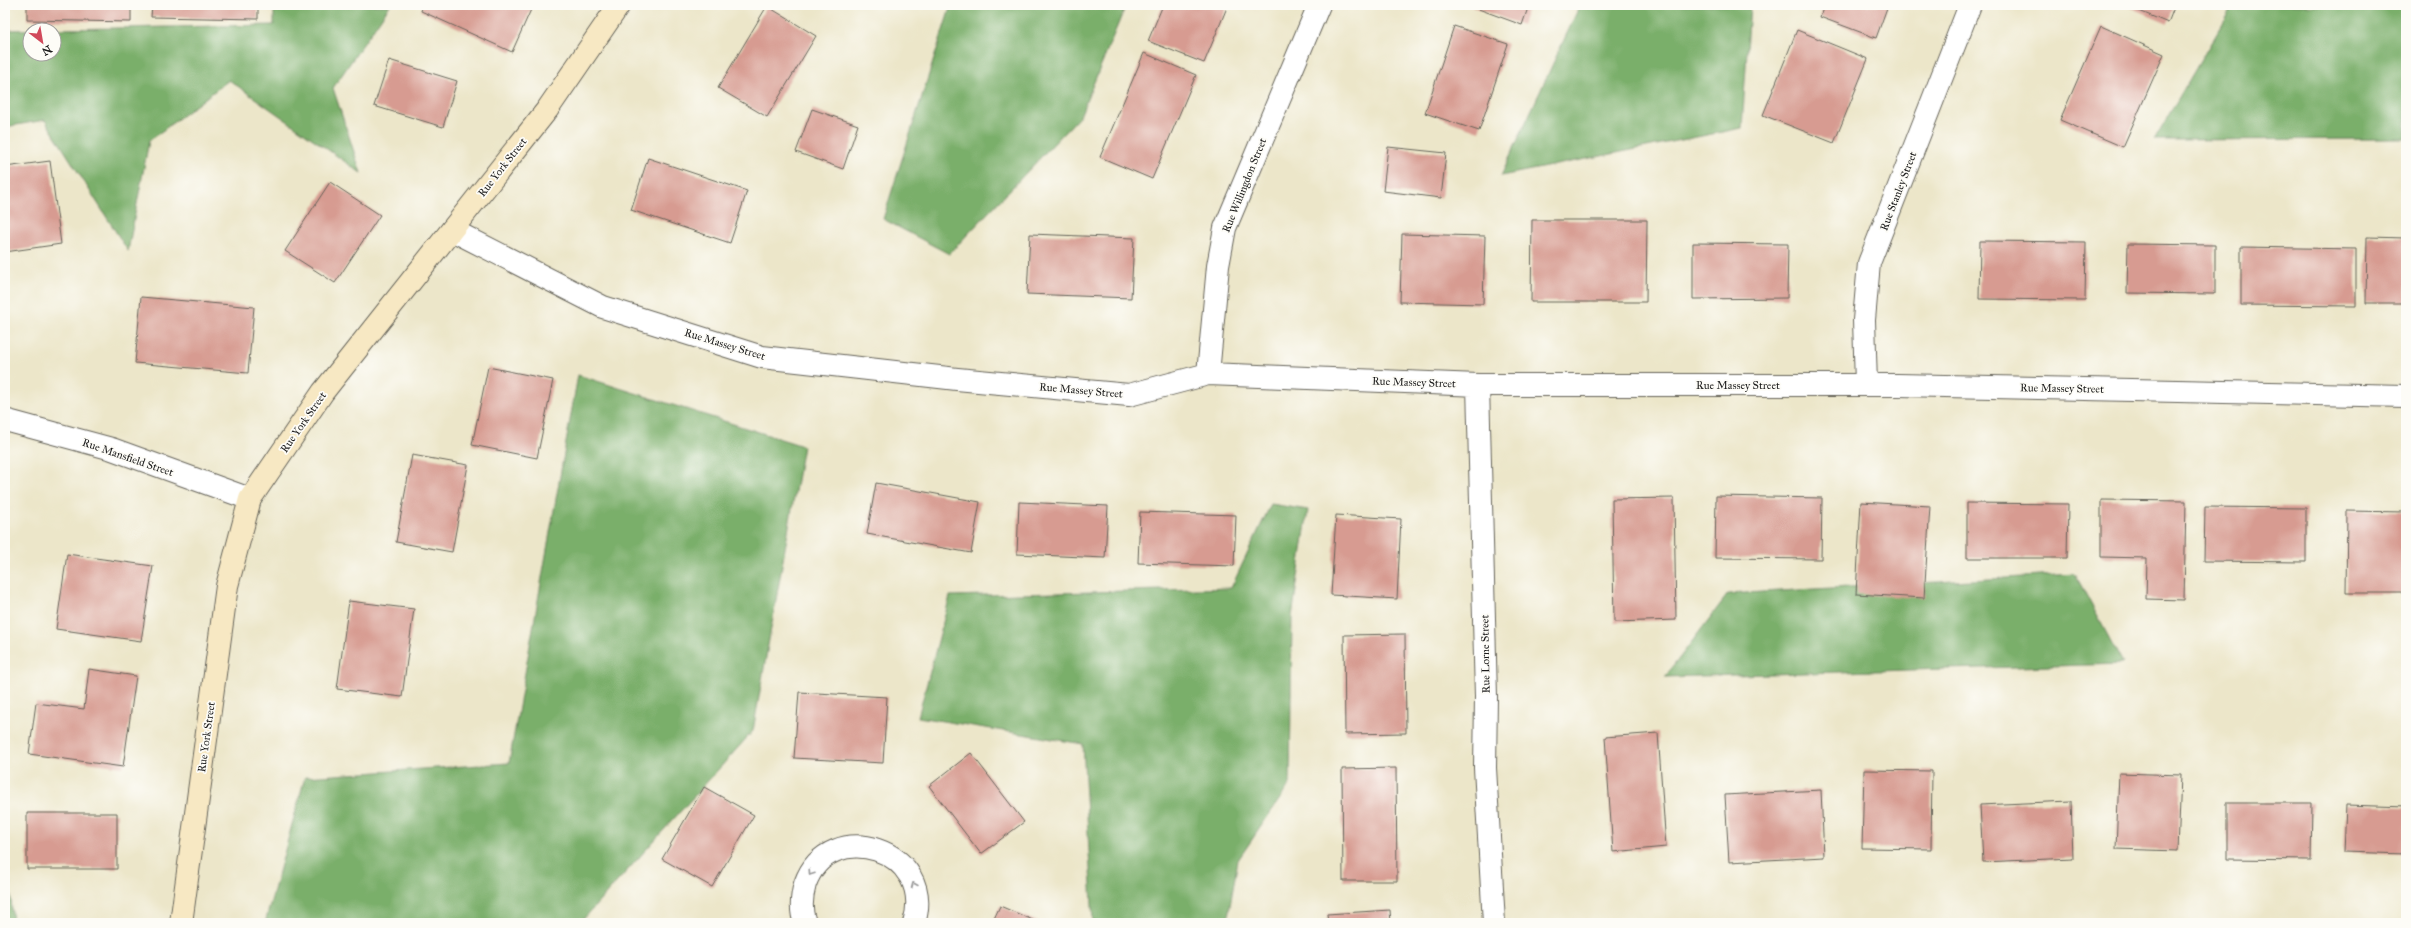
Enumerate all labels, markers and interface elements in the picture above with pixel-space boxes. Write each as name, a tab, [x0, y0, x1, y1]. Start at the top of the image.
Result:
north arrow	[22, 22, 62, 62]
text: N	[39, 42, 54, 58]
street label: Rue York Street	[475, 135, 529, 199]
street label: Rue Willingdon Street	[1220, 136, 1269, 234]
street label: Rue Stanley Street	[1877, 150, 1920, 233]
street label: Rue Massey Street	[683, 326, 767, 363]
street label: Rue Massey Street	[1372, 375, 1456, 390]
street label: Rue Massey Street	[1696, 379, 1780, 392]
street label: Rue Massey Street	[1039, 380, 1123, 401]
street label: Rue Massey Street	[2020, 381, 2104, 396]
street label: Rue York Street	[278, 389, 329, 455]
street label: Rue Mansfield Street	[81, 436, 175, 479]
street label: Rue Lorne Street	[1478, 615, 1493, 693]
street label: Rue York Street	[195, 701, 218, 773]
one-way arrow	[808, 869, 816, 876]
one-way arrow	[910, 882, 918, 889]

